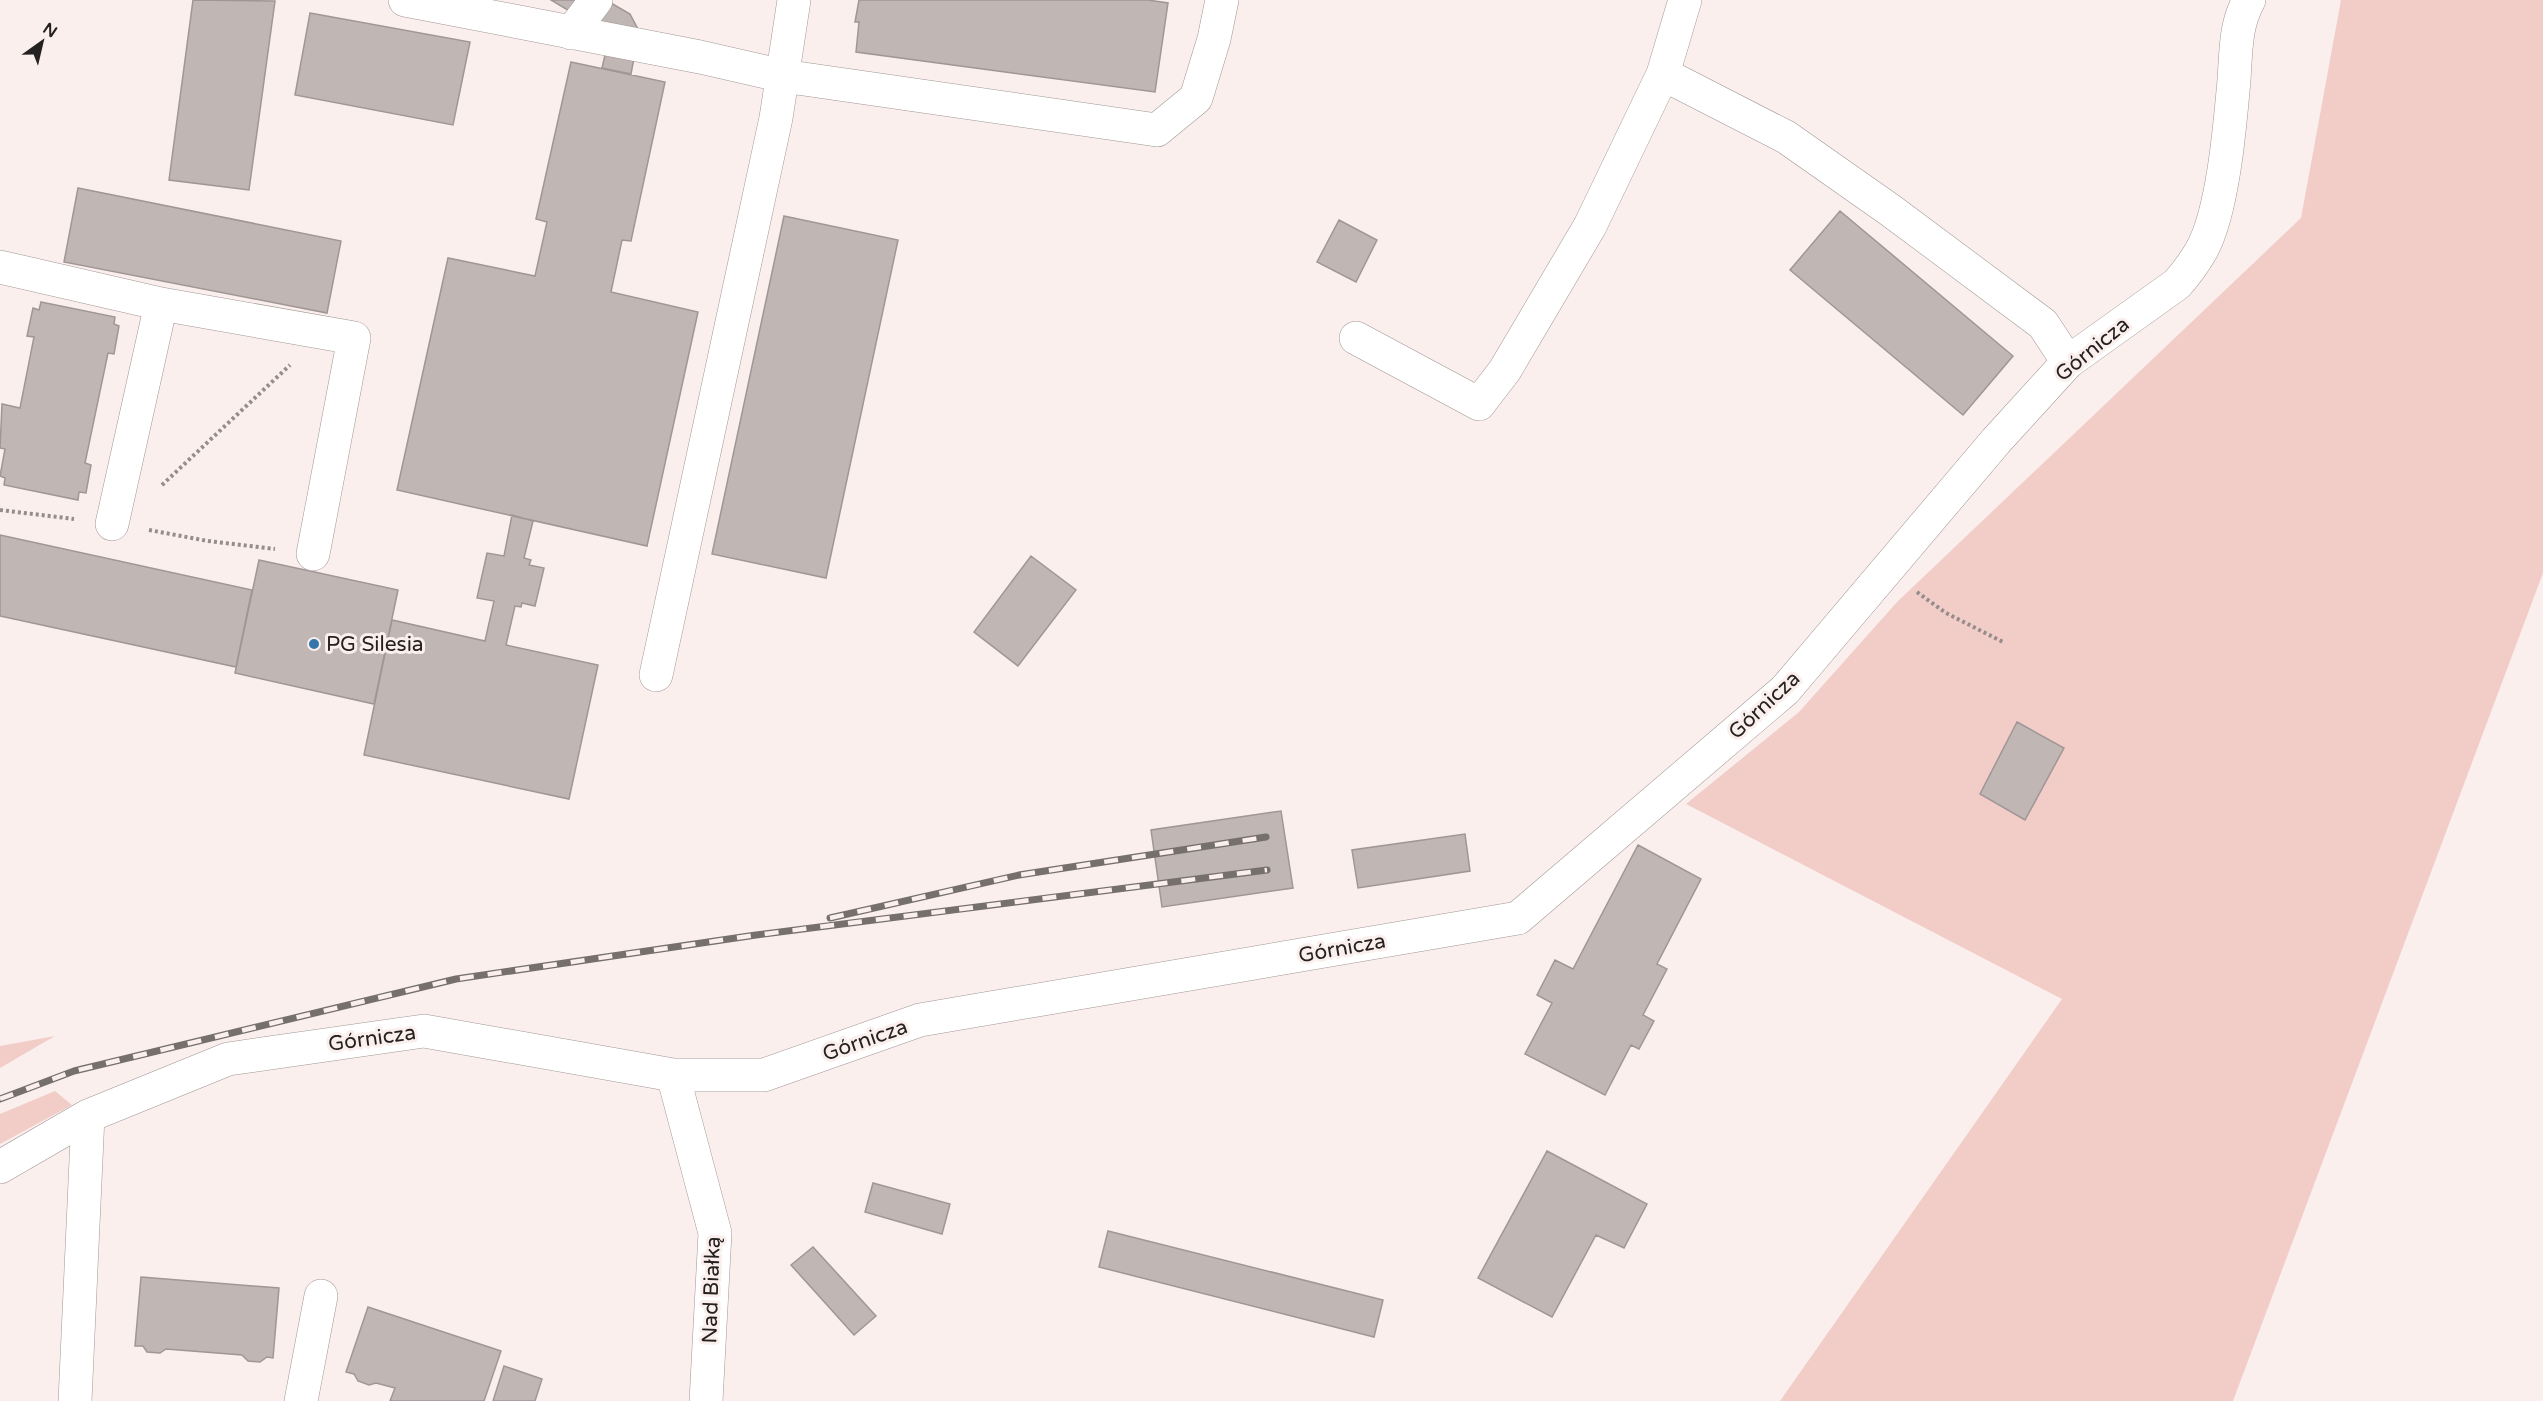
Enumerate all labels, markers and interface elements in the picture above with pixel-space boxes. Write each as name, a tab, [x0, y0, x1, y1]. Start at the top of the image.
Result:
north arrow	[12, 12, 72, 72]
text: N	[39, 19, 61, 42]
street label: Górnicza	[2050, 312, 2134, 387]
place label: PG Silesia	[326, 632, 424, 657]
marker: PG Silesia	[307, 637, 321, 651]
street label: Górnicza	[1724, 666, 1805, 745]
street label: Górnicza	[1296, 929, 1388, 968]
street label: Górnicza	[819, 1014, 911, 1067]
street label: Górnicza	[327, 1020, 417, 1057]
street label: Nad Białką	[697, 1236, 726, 1344]

